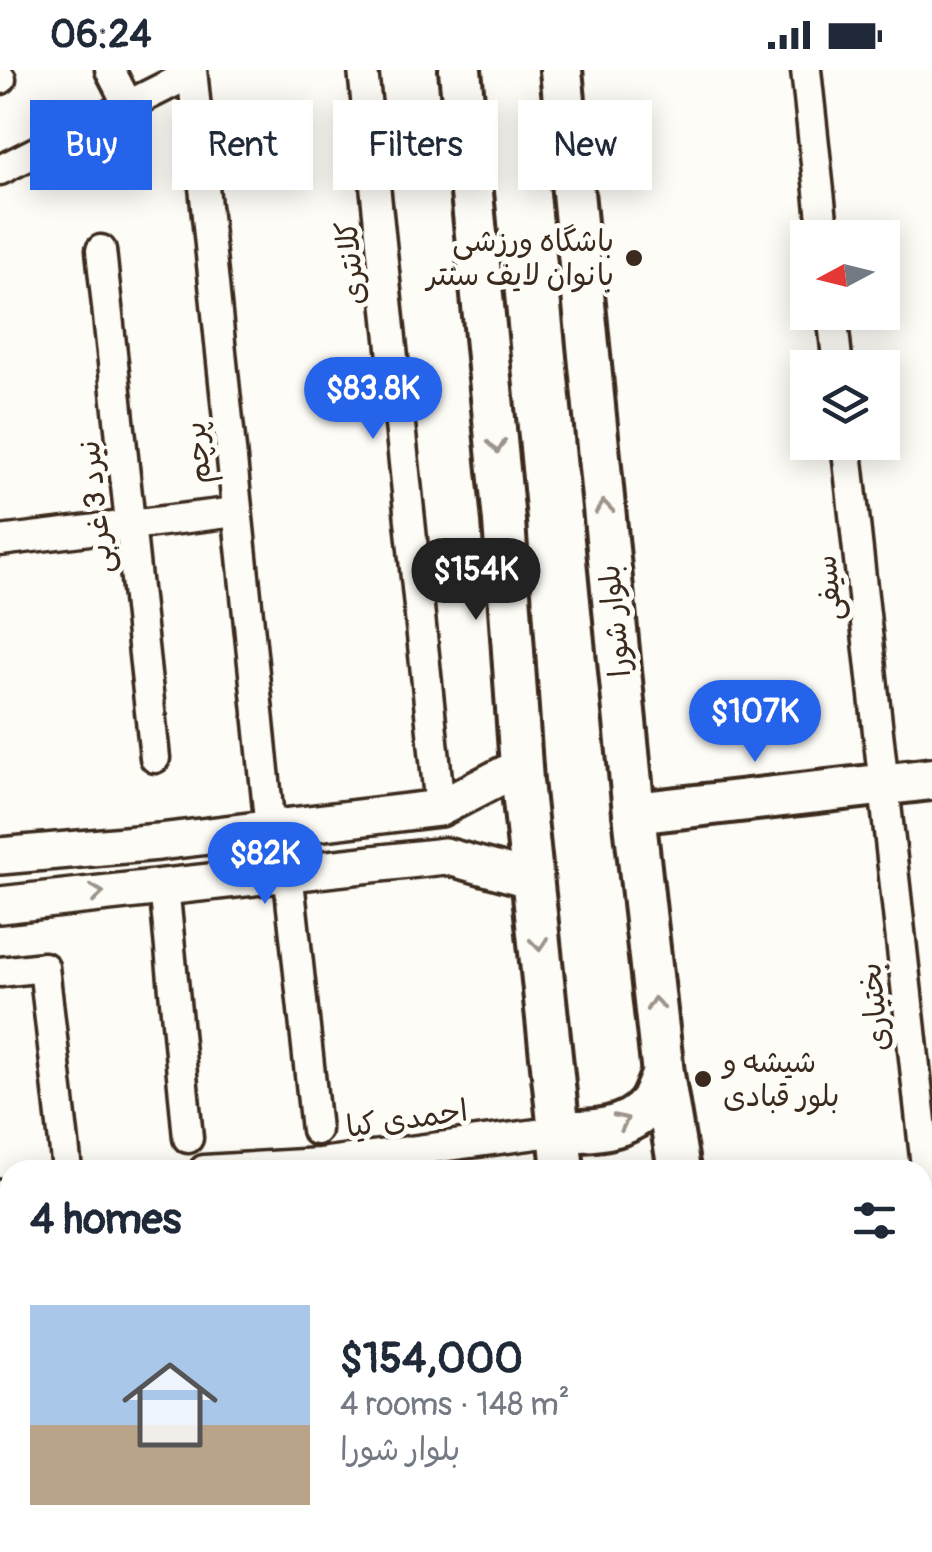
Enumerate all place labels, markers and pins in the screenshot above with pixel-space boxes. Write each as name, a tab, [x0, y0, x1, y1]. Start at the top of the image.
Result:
place label: باشگاه ورزشی بانوان لایف سنتر	[424, 223, 614, 294]
marker: باشگاه ورزشی بانوان لایف سنتر	[623, 247, 645, 269]
pin: $83.8K	[292, 357, 454, 442]
pin: $154K	[406, 538, 546, 623]
pin: $107K	[685, 680, 825, 765]
pin: $82K	[206, 822, 324, 907]
place label: شیشه و بلور قبادی	[721, 1044, 840, 1116]
marker: شیشه و بلور قبادی	[692, 1068, 714, 1090]

